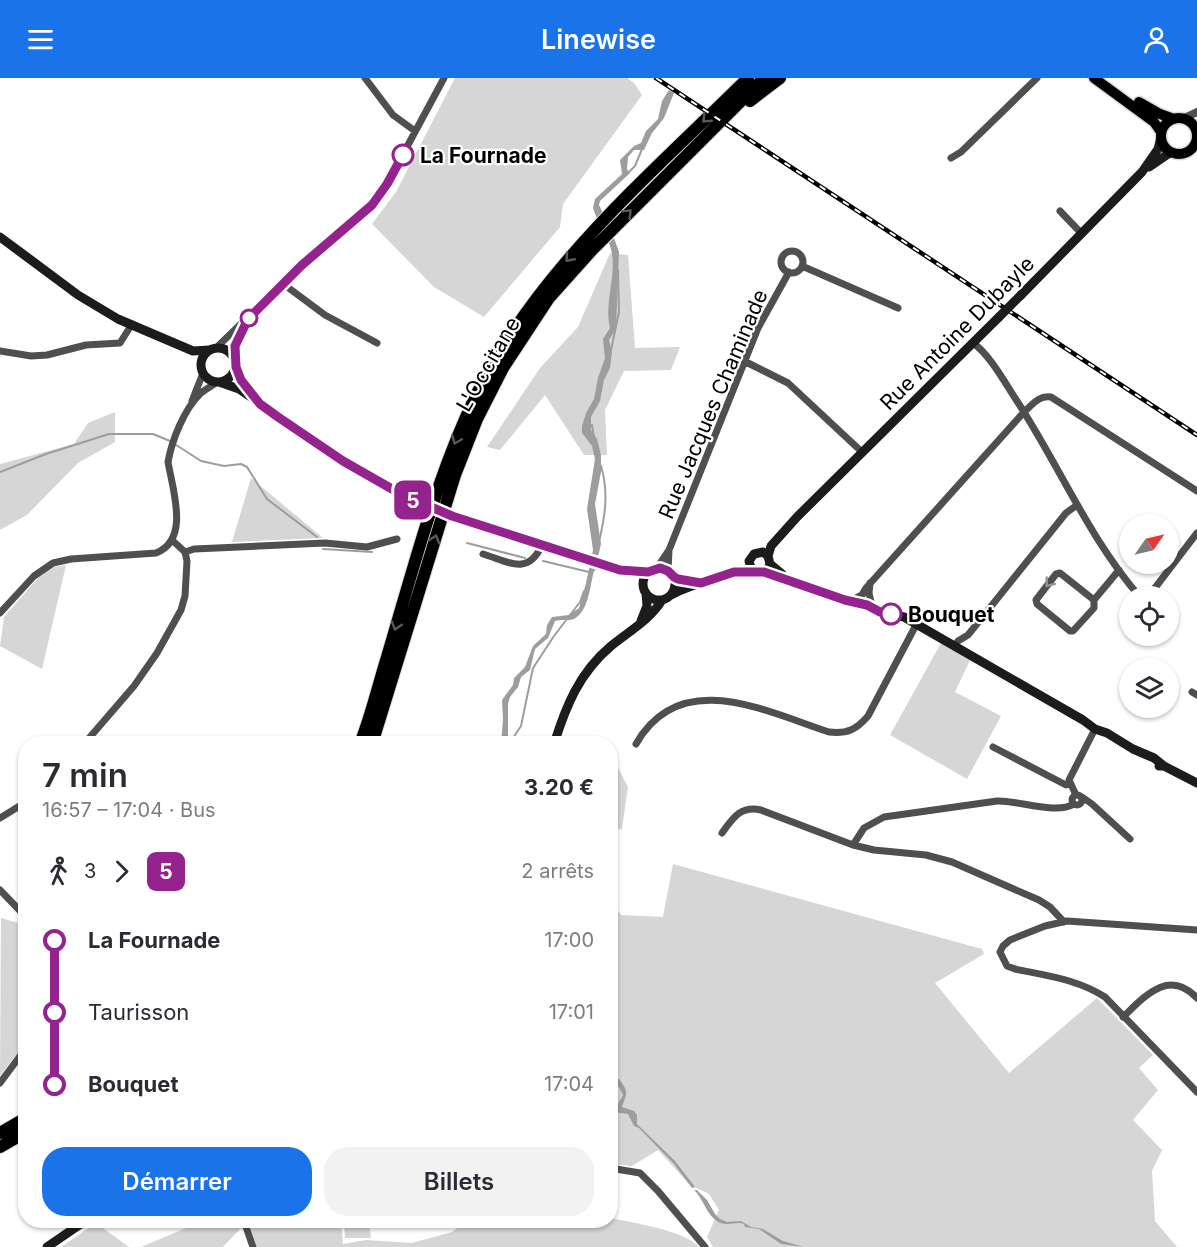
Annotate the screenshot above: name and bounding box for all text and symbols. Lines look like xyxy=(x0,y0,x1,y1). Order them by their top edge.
icon: menu xyxy=(24,23,57,56)
text: Linewise xyxy=(541,23,656,56)
icon: person xyxy=(1140,23,1173,56)
one-way arrow xyxy=(703,112,714,123)
place label: La Fournade xyxy=(420,143,546,168)
marker: La Fournade xyxy=(392,144,414,166)
one-way arrow xyxy=(621,209,632,219)
one-way arrow xyxy=(566,251,577,262)
street label: Rue Antoine Dubayle xyxy=(875,251,1039,415)
street label: Rue Jacques Chaminade xyxy=(653,286,773,522)
unlabelled marker xyxy=(240,309,258,327)
street label: L'Occitane xyxy=(451,312,525,416)
one-way arrow xyxy=(451,434,463,445)
line badge: 5 xyxy=(394,480,432,520)
text: 5 xyxy=(406,488,420,513)
north arrow xyxy=(1119,514,1179,574)
map controls xyxy=(1119,514,1179,718)
one-way arrow xyxy=(428,534,440,545)
one-way arrow xyxy=(1046,576,1057,587)
button: locate xyxy=(1119,586,1179,646)
place label: Bouquet xyxy=(908,602,995,627)
marker: Bouquet xyxy=(880,603,902,625)
one-way arrow xyxy=(391,620,403,631)
button: layers xyxy=(1119,658,1179,718)
text: 7 min xyxy=(42,755,128,795)
text: 3.20 € xyxy=(524,774,594,800)
text: 16:57 – 17:04 · Bus xyxy=(42,798,216,822)
icon: walk xyxy=(42,855,75,888)
icon: forward xyxy=(105,855,138,888)
text: 3 xyxy=(84,859,96,883)
text: 5 xyxy=(159,859,173,884)
text: 2 arrêts xyxy=(521,859,594,883)
text: La Fournade xyxy=(88,927,220,953)
text: 17:00 xyxy=(544,928,594,952)
text: Taurisson xyxy=(88,999,189,1025)
text: 17:01 xyxy=(549,1000,594,1024)
text: Bouquet xyxy=(88,1071,178,1097)
text: 17:04 xyxy=(544,1072,594,1096)
button: Démarrer xyxy=(42,1147,312,1216)
button: Billets xyxy=(324,1147,594,1216)

